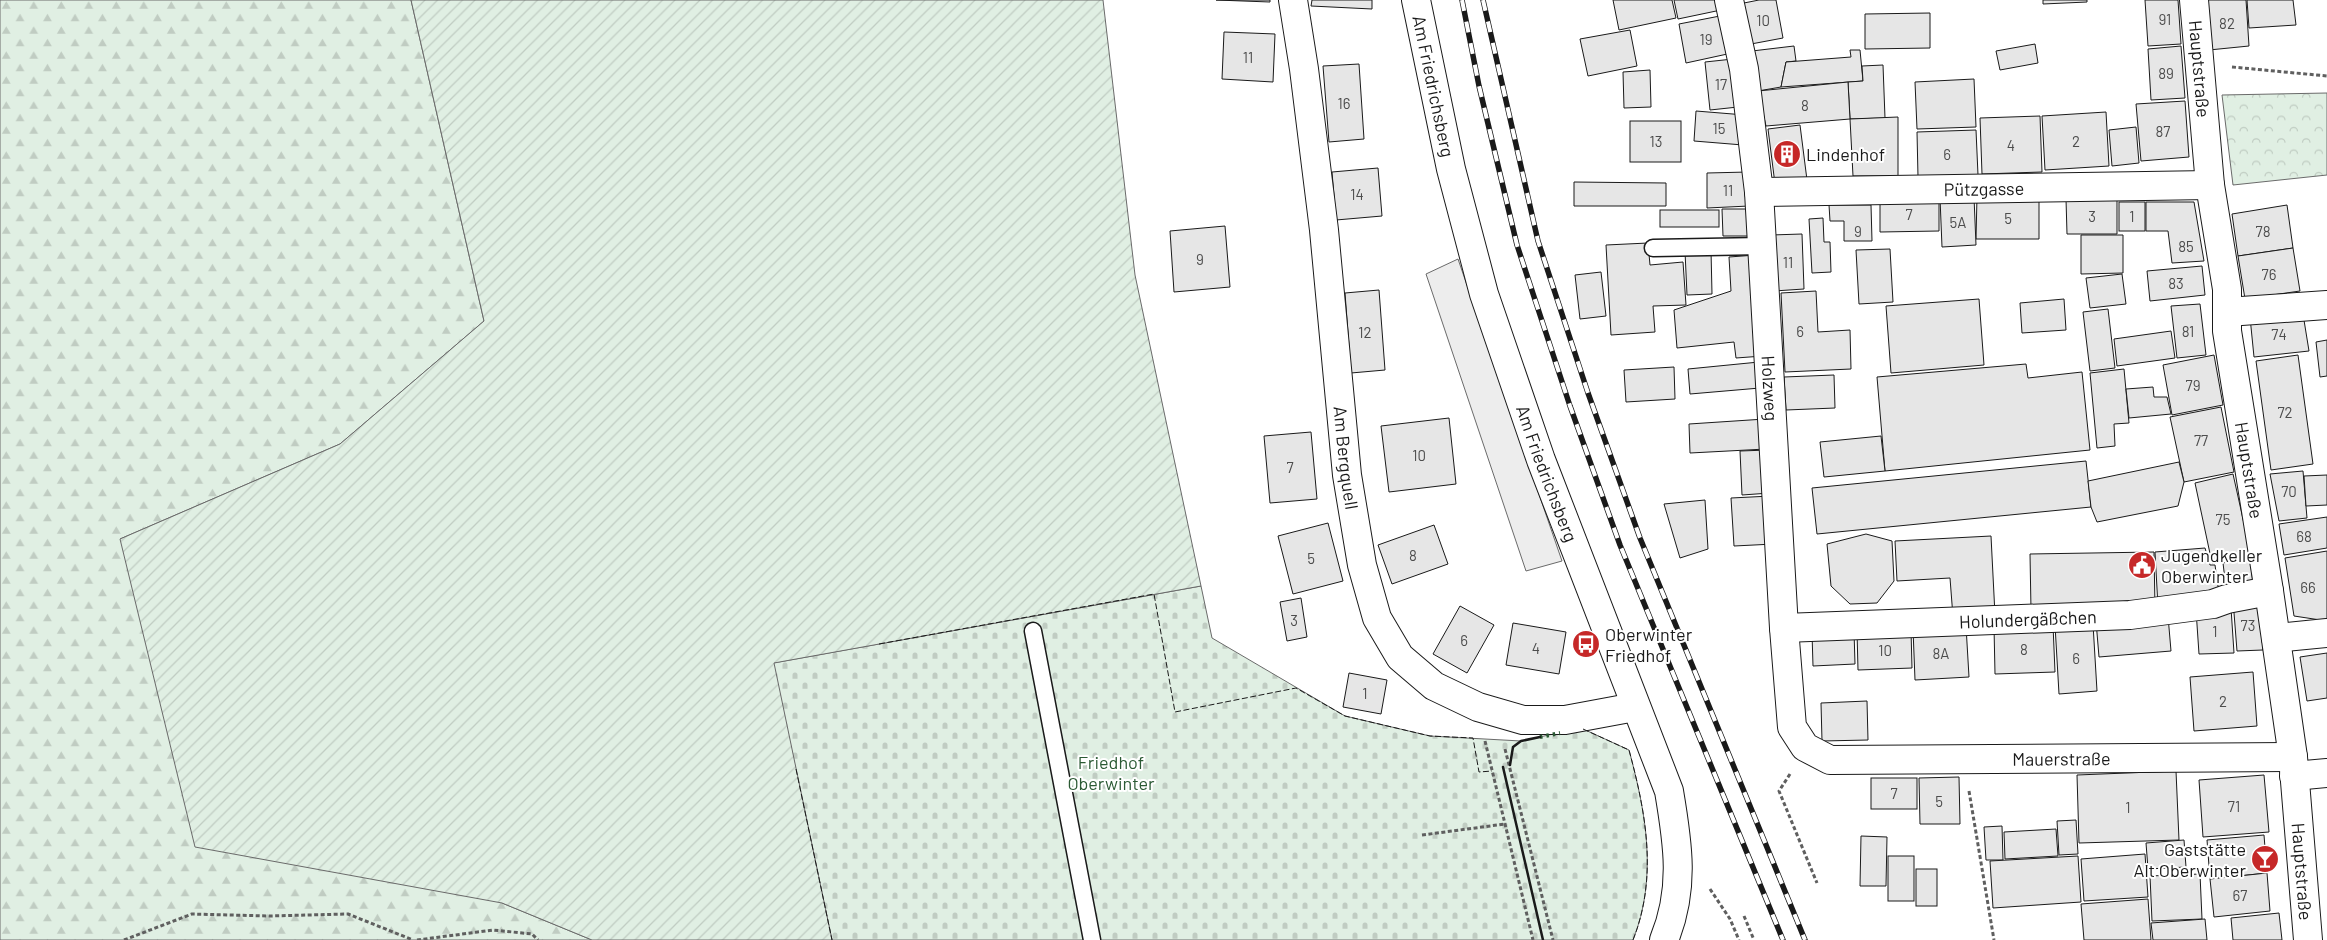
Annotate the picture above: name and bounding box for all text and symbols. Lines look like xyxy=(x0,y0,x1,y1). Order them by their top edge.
house number: 91 xyxy=(2159,10,2171,28)
house number: 10 xyxy=(1756,11,1770,29)
street label: Am Friedrichsberg xyxy=(1408,13,1459,159)
house number: 82 xyxy=(2219,14,2235,32)
street label: Hauptstraße xyxy=(2185,19,2215,118)
house number: 19 xyxy=(1699,30,1713,48)
house number: 11 xyxy=(1243,48,1253,66)
house number: 89 xyxy=(2158,64,2174,82)
house number: 17 xyxy=(1715,75,1727,93)
house number: 16 xyxy=(1338,94,1350,112)
house number: 8 xyxy=(1801,96,1809,114)
house number: 15 xyxy=(1713,119,1725,137)
house number: 87 xyxy=(2156,122,2170,140)
house number: 13 xyxy=(1650,132,1662,150)
house number: 2 xyxy=(2072,132,2080,150)
house number: 4 xyxy=(2007,136,2015,154)
building icon: Lindenhof xyxy=(1772,139,1802,169)
place label: Lindenhof xyxy=(1806,143,1885,165)
house number: 6 xyxy=(1943,145,1951,163)
street label: Pützgasse xyxy=(1944,177,2024,200)
house number: 11 xyxy=(1723,181,1733,199)
house number: 14 xyxy=(1350,185,1364,203)
house number: 7 xyxy=(1905,205,1913,223)
house number: 3 xyxy=(2088,207,2096,225)
house number: 1 xyxy=(2129,207,2135,225)
house number: 5 xyxy=(2004,209,2012,227)
house number: 5A xyxy=(1950,213,1966,231)
house number: 9 xyxy=(1854,222,1862,240)
house number: 78 xyxy=(2256,222,2270,240)
house number: 85 xyxy=(2178,237,2194,255)
house number: 9 xyxy=(1196,250,1204,268)
house number: 11 xyxy=(1783,253,1793,271)
house number: 76 xyxy=(2262,265,2276,283)
house number: 83 xyxy=(2168,274,2184,292)
house number: 6 xyxy=(1796,322,1804,340)
house number: 81 xyxy=(2182,322,2194,340)
house number: 12 xyxy=(1358,323,1372,341)
house number: 74 xyxy=(2271,325,2287,343)
street label: Holzweg xyxy=(1757,355,1783,422)
house number: 79 xyxy=(2186,376,2200,394)
street label: Am Friedrichsberg xyxy=(1512,402,1583,545)
house number: 72 xyxy=(2277,403,2293,421)
street label: Am Bergquell xyxy=(1330,405,1364,511)
street label: Hauptstraße xyxy=(2231,420,2268,520)
house number: 77 xyxy=(2194,431,2208,449)
house number: 10 xyxy=(1412,446,1426,464)
house number: 7 xyxy=(1286,458,1294,476)
house number: 70 xyxy=(2281,482,2297,500)
house number: 75 xyxy=(2216,510,2230,528)
house number: 68 xyxy=(2296,527,2312,545)
place label: Jugendkeller Oberwinter xyxy=(2161,544,2263,587)
house number: 8 xyxy=(1409,546,1417,564)
house number: 5 xyxy=(1307,549,1315,567)
public building icon: Jugendkeller Oberwinter xyxy=(2127,550,2157,580)
house number: 66 xyxy=(2300,578,2316,596)
street label: Holundergäßchen xyxy=(1959,605,2097,632)
house number: 3 xyxy=(1290,611,1298,629)
house number: 73 xyxy=(2241,616,2255,634)
house number: 1 xyxy=(2212,622,2218,640)
place label: Oberwinter Friedhof xyxy=(1605,623,1693,666)
bus stop icon: Oberwinter Friedhof xyxy=(1571,629,1601,659)
house number: 6 xyxy=(1460,631,1468,649)
house number: 4 xyxy=(1532,639,1540,657)
house number: 8 xyxy=(2020,640,2028,658)
house number: 10 xyxy=(1878,641,1892,659)
house number: 8A xyxy=(1933,644,1949,662)
house number: 6 xyxy=(2072,649,2080,667)
house number: 1 xyxy=(1362,684,1368,702)
house number: 2 xyxy=(2219,692,2227,710)
street label: Mauerstraße xyxy=(2012,747,2111,770)
park label: Friedhof Oberwinter xyxy=(1067,751,1155,794)
house number: 7 xyxy=(1890,784,1898,802)
house number: 5 xyxy=(1935,792,1943,810)
house number: 71 xyxy=(2228,797,2240,815)
house number: 1 xyxy=(2125,798,2131,816)
street label: Hauptstraße xyxy=(2287,822,2317,921)
place label: Gaststätte Alt Oberwinter xyxy=(2134,838,2246,881)
bar icon: Gaststätte Alt Oberwinter xyxy=(2250,844,2280,874)
house number: 67 xyxy=(2233,886,2247,904)

